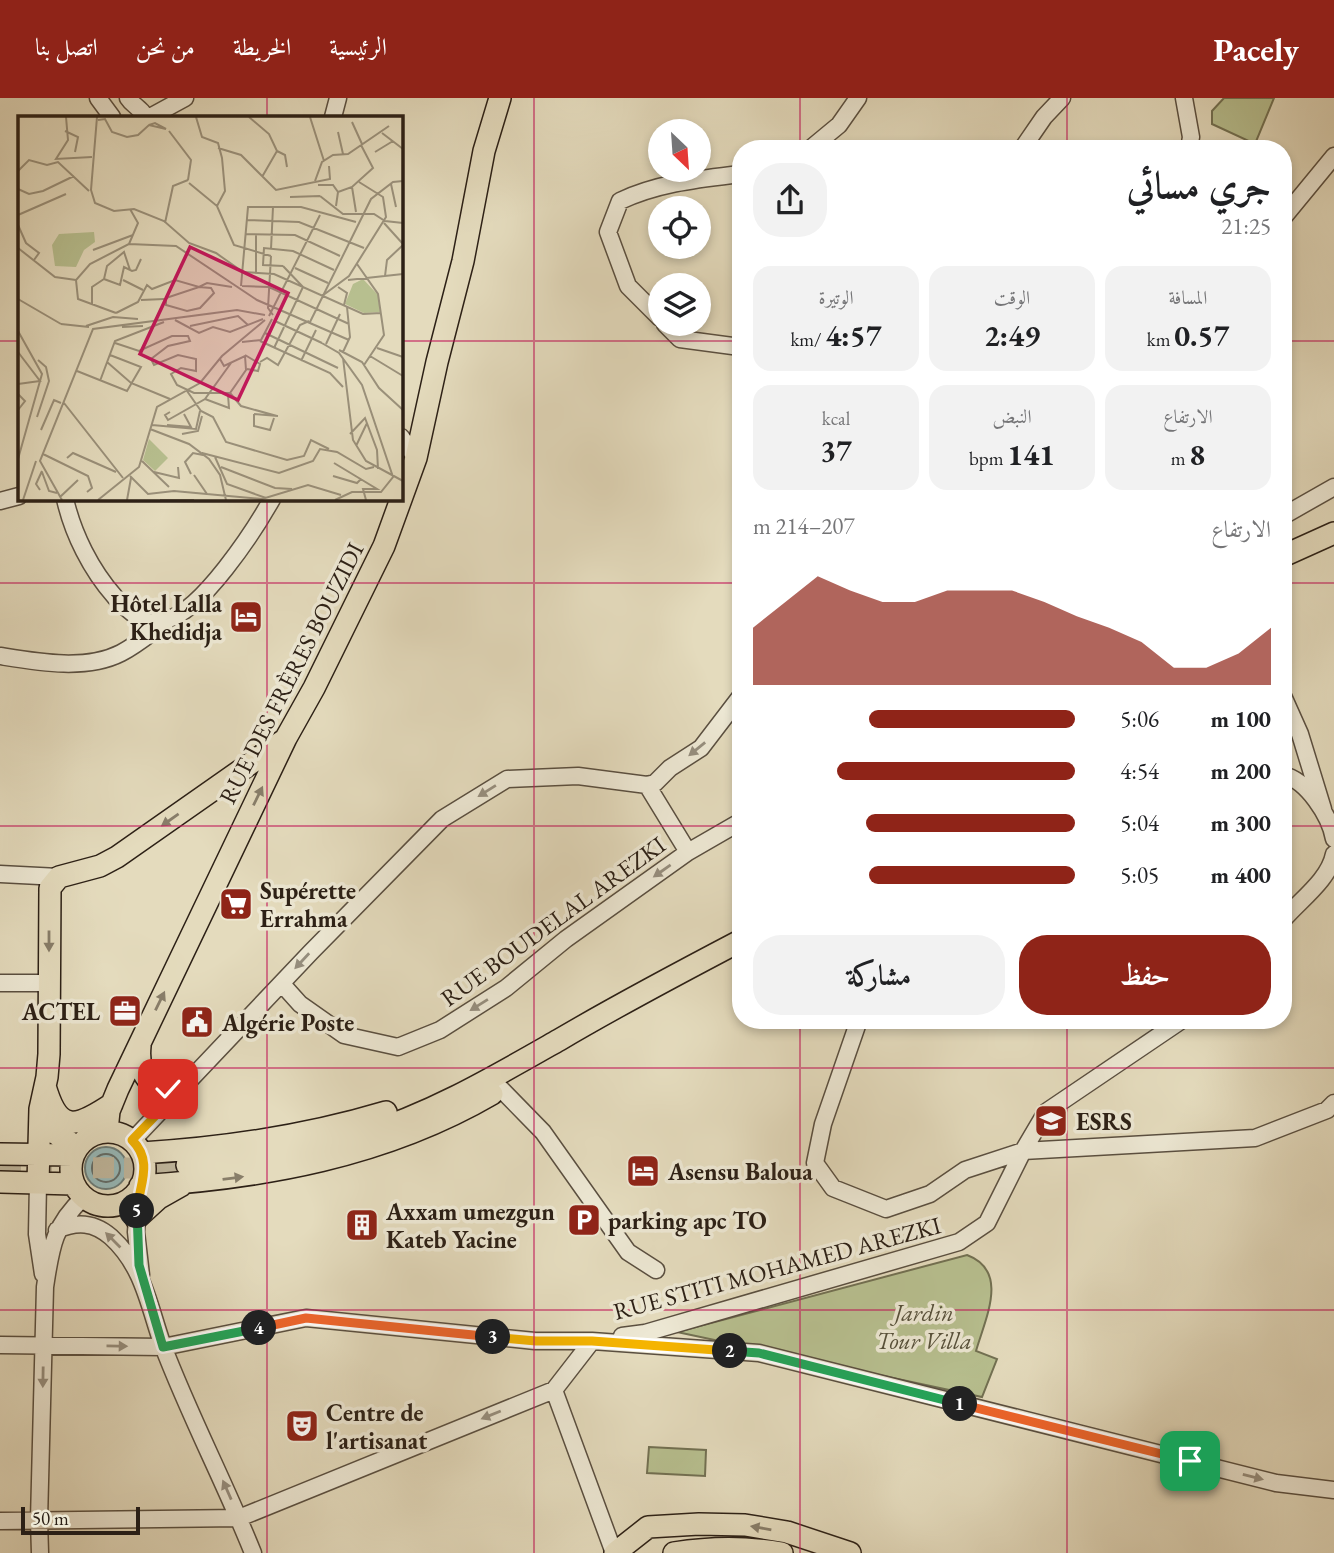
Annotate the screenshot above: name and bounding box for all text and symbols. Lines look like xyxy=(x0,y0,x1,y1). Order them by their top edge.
text: Pacely xyxy=(1213,28,1299,71)
text: اتصل بنا xyxy=(35,31,98,62)
text: من نحن xyxy=(136,31,195,62)
text: الخريطة xyxy=(233,31,291,62)
text: الرئيسية xyxy=(329,31,387,62)
inset map xyxy=(18,116,402,500)
north arrow xyxy=(648,119,710,182)
map controls xyxy=(648,119,711,336)
text: جري مسائي xyxy=(1127,160,1271,209)
button: share xyxy=(753,163,827,237)
button: locate xyxy=(648,196,711,259)
text: 21:25 xyxy=(1221,211,1271,241)
button: layers xyxy=(648,273,711,336)
text: الوتيرة xyxy=(818,285,854,310)
text: الوقت xyxy=(994,285,1030,310)
text: المسافة xyxy=(1169,285,1207,310)
text: 4:57 xyxy=(826,316,882,355)
text: 2:49 xyxy=(984,316,1040,355)
text: 0.57 xyxy=(1174,316,1229,355)
text: /km xyxy=(790,327,826,352)
text: km xyxy=(1147,327,1174,352)
text: النبض xyxy=(992,404,1032,429)
text: الارتفاع xyxy=(1163,404,1213,429)
text: kcal xyxy=(822,406,850,431)
text: 37 xyxy=(820,431,852,470)
text: 141 xyxy=(1007,435,1055,474)
text: 8 xyxy=(1189,435,1205,474)
text: bpm xyxy=(969,446,1007,471)
text: m xyxy=(1171,446,1189,471)
text: 207–214 m xyxy=(753,511,854,541)
text: الارتفاع xyxy=(1211,514,1271,544)
street label: RUE DES FRÈRES BOUZIDI xyxy=(212,537,370,809)
place label: Hôtel Lalla Khedidja xyxy=(111,588,222,648)
hotel icon: Hôtel Lalla Khedidja xyxy=(227,598,265,636)
text: 5:06 xyxy=(1120,704,1159,734)
text: 100 m xyxy=(1210,704,1271,734)
one-way arrow xyxy=(688,741,706,756)
text: 4:54 xyxy=(1120,756,1159,786)
text: 200 m xyxy=(1210,756,1271,786)
one-way arrow xyxy=(477,785,496,797)
one-way arrow xyxy=(253,786,264,806)
text: 5:04 xyxy=(1120,808,1159,838)
text: 300 m xyxy=(1210,808,1271,838)
one-way arrow xyxy=(161,813,179,827)
street label: RUE BOUDELAL AREZKI xyxy=(434,829,672,1013)
text: 5:05 xyxy=(1120,860,1159,890)
text: 400 m xyxy=(1210,860,1271,890)
one-way arrow xyxy=(653,864,671,878)
place label: Supérette Errahma xyxy=(260,875,356,934)
supermarket icon: Supérette Errahma xyxy=(217,885,255,923)
one-way arrow xyxy=(43,931,55,953)
button: مشاركة xyxy=(753,935,1005,1015)
button: حفظ xyxy=(1019,935,1271,1015)
one-way arrow xyxy=(295,952,311,969)
one-way arrow xyxy=(154,991,166,1011)
office icon: ACTEL xyxy=(106,992,144,1030)
place label: ACTEL xyxy=(21,996,100,1027)
one-way arrow xyxy=(469,999,488,1012)
public building icon: Algérie Poste xyxy=(178,1003,216,1041)
place label: Algérie Poste xyxy=(221,1007,354,1039)
pin xyxy=(138,1059,198,1119)
icon: check xyxy=(149,1070,187,1108)
school or university icon: ESRS xyxy=(1032,1102,1070,1140)
place label: ESRS xyxy=(1076,1106,1132,1137)
hotel icon: Asensu Baloua xyxy=(624,1152,662,1190)
place label: Asensu Baloua xyxy=(667,1156,813,1187)
one-way arrow xyxy=(222,1172,244,1183)
pin: 5 xyxy=(120,1194,154,1228)
place label: Axxam umezgun Kateb Yacine xyxy=(385,1196,555,1255)
text: 5 xyxy=(131,1198,142,1223)
parking icon: parking apc TO xyxy=(565,1201,603,1239)
place label: parking apc TO xyxy=(608,1205,767,1237)
building icon: Axxam umezgun Kateb Yacine xyxy=(343,1206,381,1244)
street label: RUE STITI MOHAMED AREZKI xyxy=(610,1209,944,1327)
one-way arrow xyxy=(104,1232,121,1249)
park label: Jardin Tour Villa xyxy=(876,1297,972,1356)
pin: 4 xyxy=(242,1310,276,1346)
text: 4 xyxy=(253,1315,264,1340)
pin: 3 xyxy=(476,1320,510,1354)
text: 3 xyxy=(487,1324,498,1349)
pin: 2 xyxy=(712,1334,748,1368)
text: 2 xyxy=(724,1338,735,1363)
one-way arrow xyxy=(106,1340,128,1352)
one-way arrow xyxy=(37,1366,49,1388)
pin: 1 xyxy=(942,1386,978,1422)
text: 1 xyxy=(954,1391,965,1416)
place label: Centre de l'artisanat xyxy=(326,1397,427,1456)
theatre icon: Centre de l'artisanat xyxy=(283,1407,321,1445)
one-way arrow xyxy=(480,1410,501,1421)
pin xyxy=(1160,1431,1220,1491)
icon: arrive xyxy=(1171,1442,1209,1480)
one-way arrow xyxy=(1242,1472,1264,1483)
one-way arrow xyxy=(221,1479,232,1500)
scale bar xyxy=(21,1504,140,1536)
text: 50 m xyxy=(32,1506,69,1531)
one-way arrow xyxy=(750,1522,772,1533)

